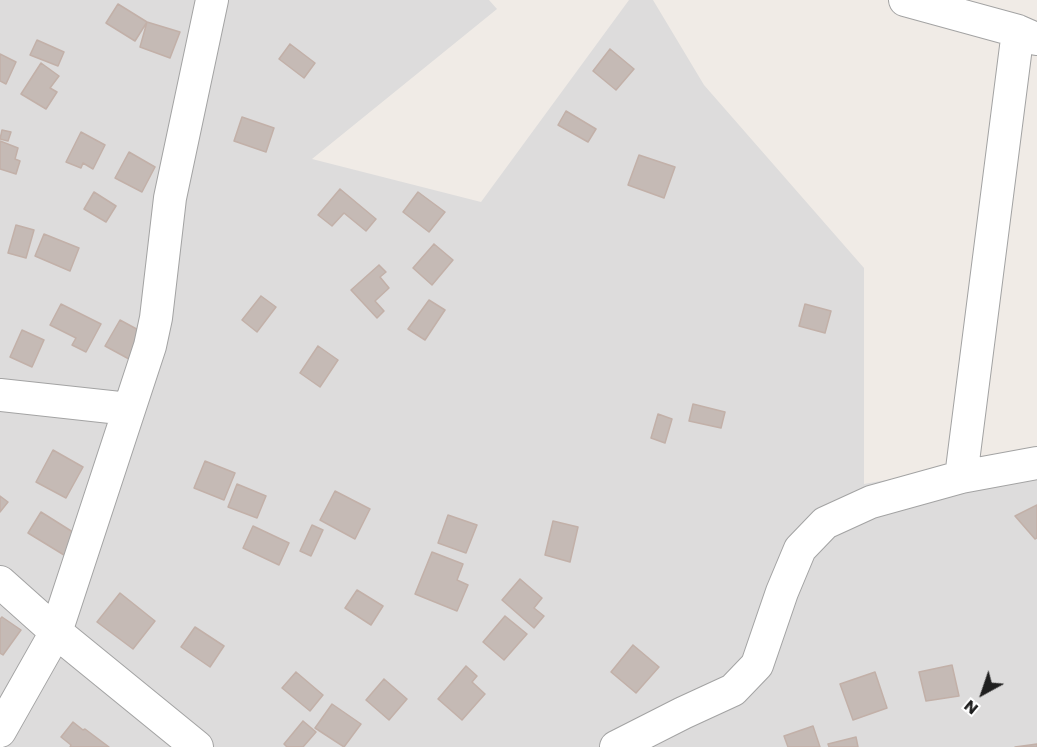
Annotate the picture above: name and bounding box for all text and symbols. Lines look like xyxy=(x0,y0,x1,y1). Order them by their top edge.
north arrow xyxy=(953,663,1013,723)
text: N xyxy=(959,694,983,720)

